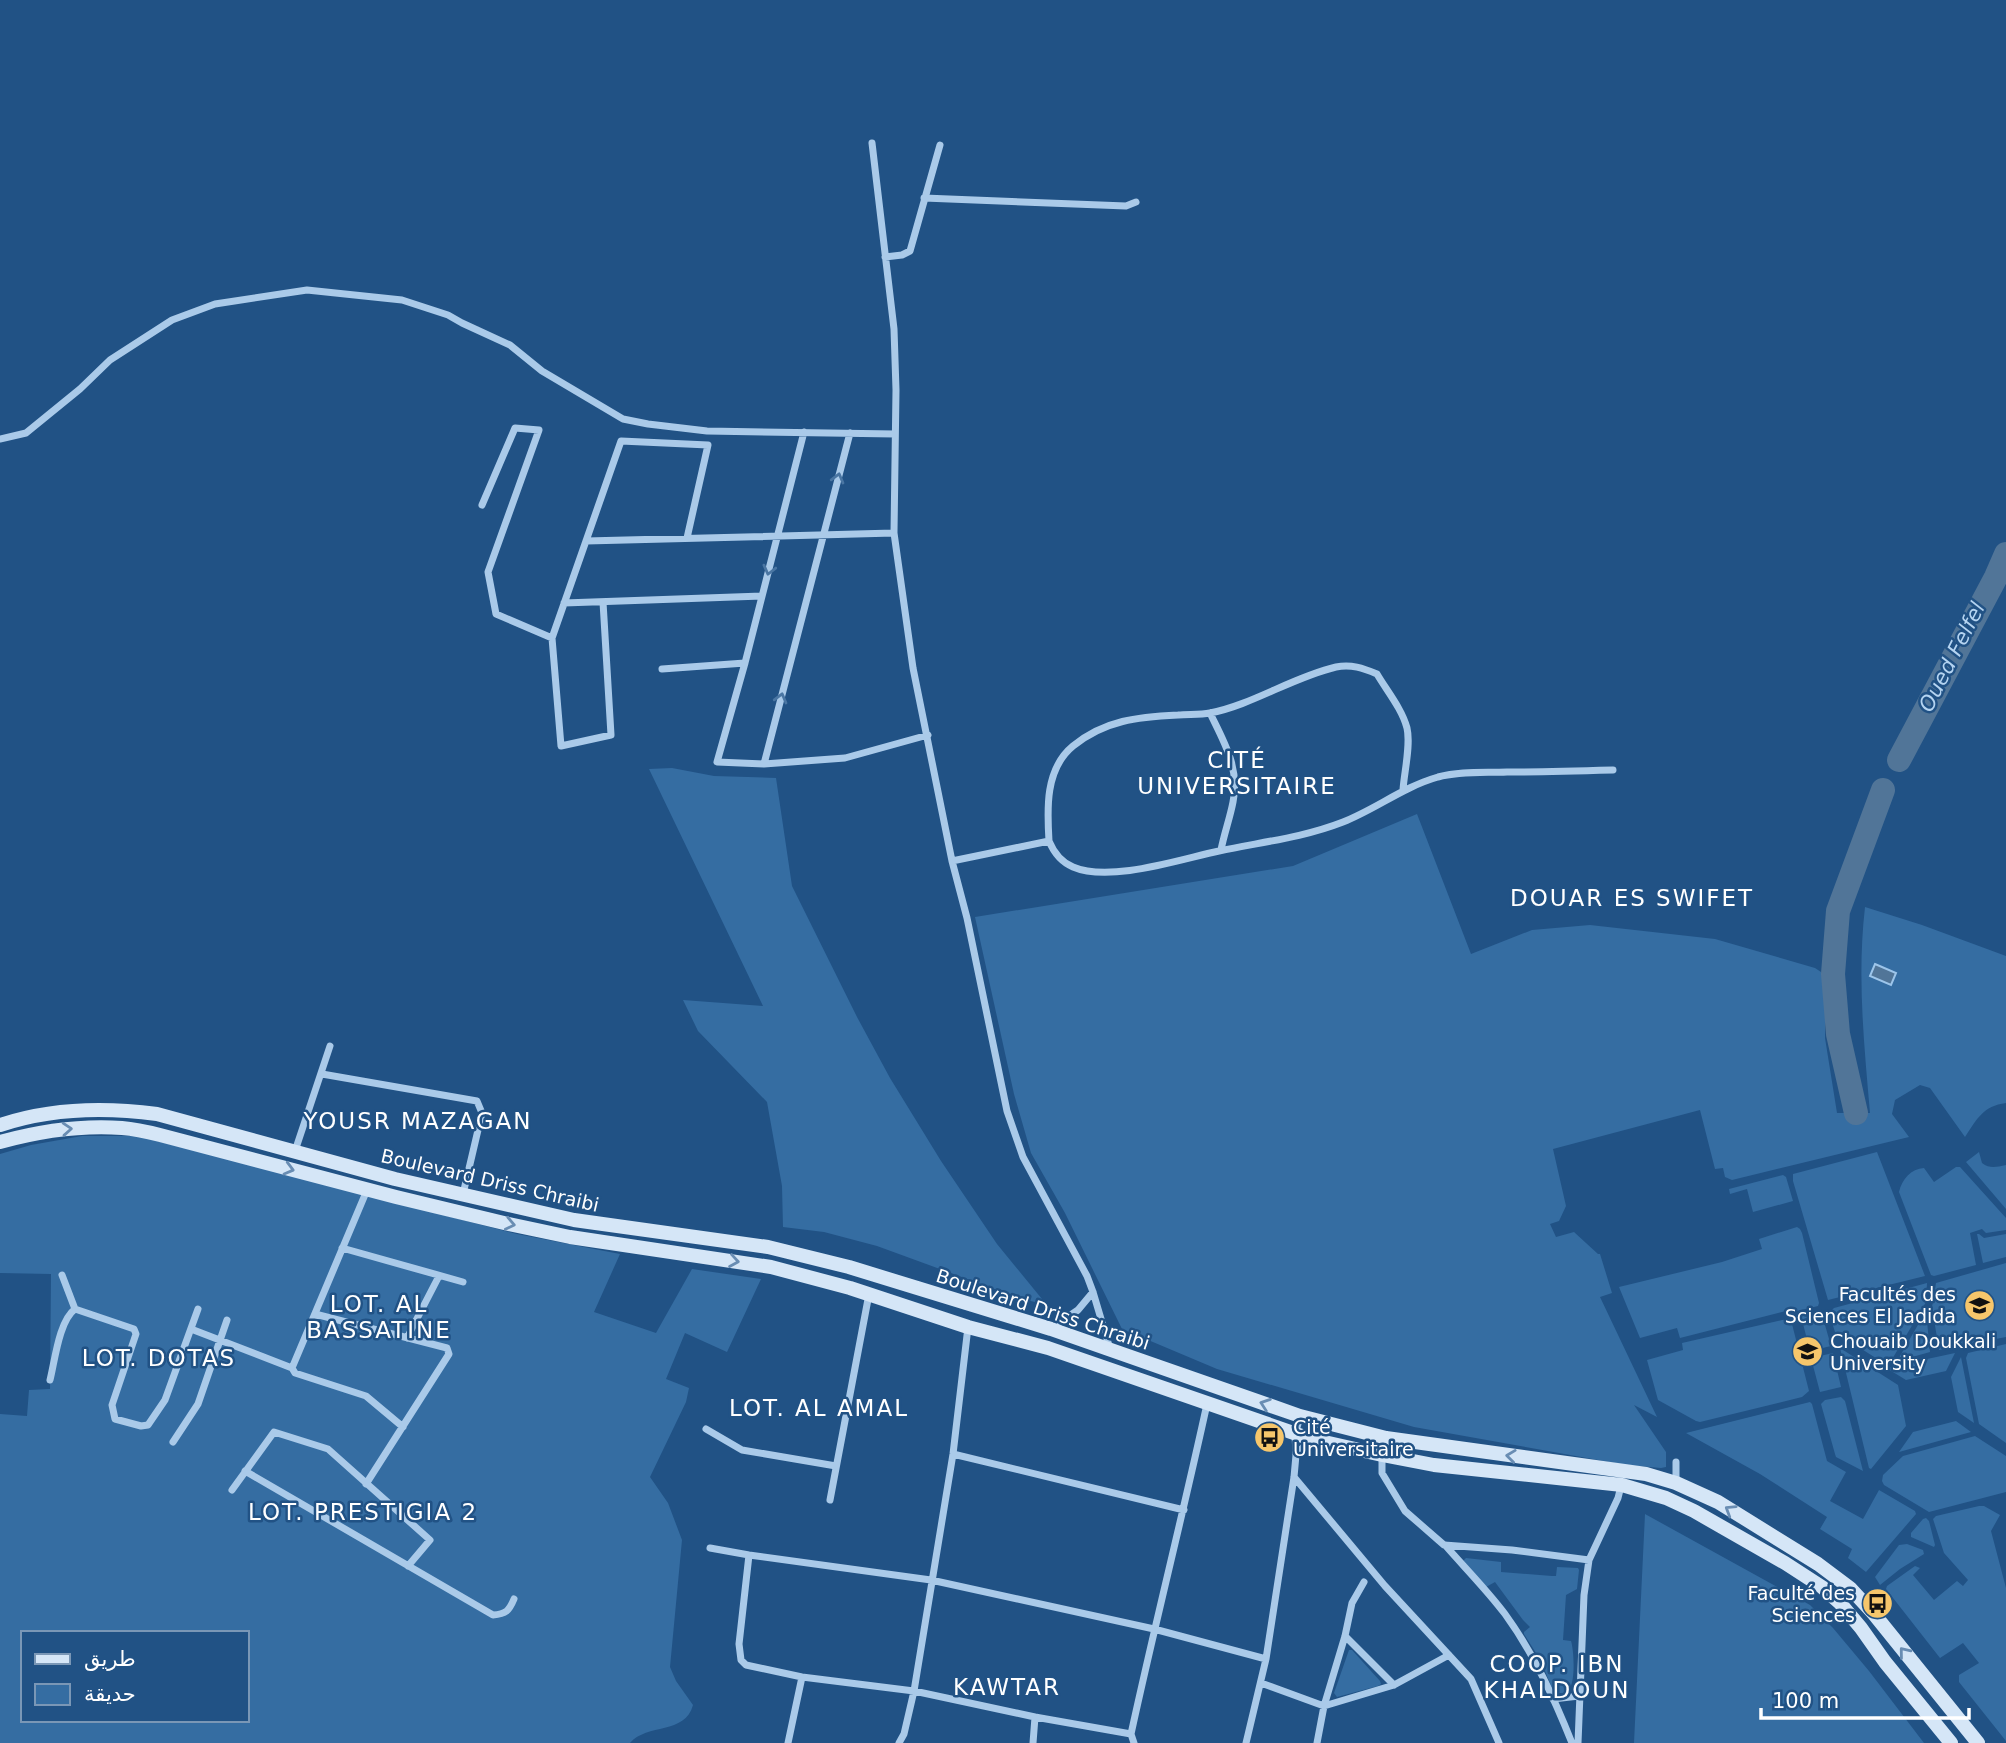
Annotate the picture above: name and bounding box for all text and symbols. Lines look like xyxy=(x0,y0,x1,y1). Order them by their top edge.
one-way arrow xyxy=(830,472,844,484)
one-way arrow xyxy=(763,563,777,575)
water label: Oued Felfel xyxy=(1914,598,1990,716)
one-way arrow xyxy=(773,692,787,704)
district label: CITÉ UNIVERSITAIRE xyxy=(1137,746,1337,799)
district label: DOUAR ES SWIFET xyxy=(1510,885,1754,911)
district label: YOUSR MAZAGAN xyxy=(302,1108,533,1134)
one-way arrow xyxy=(62,1122,73,1137)
street label: Boulevard Driss Chraibi xyxy=(379,1144,601,1216)
one-way arrow xyxy=(283,1161,295,1176)
one-way arrow xyxy=(504,1215,516,1230)
one-way arrow xyxy=(728,1253,740,1268)
street label: Boulevard Driss Chraibi xyxy=(934,1264,1152,1354)
place label: Facultés des Sciences El Jadida xyxy=(1785,1283,1956,1327)
school or university icon: Facultés des Sciences El Jadida xyxy=(1962,1288,1996,1322)
district label: LOT. AL BASSATINE xyxy=(306,1291,452,1343)
place label: Chouaib Doukkali University xyxy=(1830,1330,1996,1374)
school or university icon: Chouaib Doukkali University xyxy=(1790,1335,1824,1369)
district label: LOT. DOTAS xyxy=(82,1345,236,1371)
district label: LOT. AL AMAL xyxy=(729,1395,909,1421)
one-way arrow xyxy=(1260,1398,1272,1412)
place label: Cité Universitaire xyxy=(1293,1416,1414,1460)
bus stop icon: Cité Universitaire xyxy=(1253,1421,1287,1455)
one-way arrow xyxy=(1505,1448,1517,1463)
district label: LOT. PRESTIGIA 2 xyxy=(248,1499,478,1525)
one-way arrow xyxy=(1724,1505,1737,1518)
place label: Faculté des Sciences xyxy=(1748,1582,1855,1626)
bus stop icon: Faculté des Sciences xyxy=(1861,1587,1895,1621)
legend xyxy=(21,1631,248,1722)
text: طريق xyxy=(84,1647,136,1671)
one-way arrow xyxy=(1900,1648,1912,1661)
district label: COOP. IBN KHALDOUN xyxy=(1484,1651,1630,1703)
district label: KAWTAR xyxy=(953,1674,1061,1700)
scale bar xyxy=(1761,1676,1969,1720)
text: حديقة xyxy=(84,1682,136,1706)
text: 100 m xyxy=(1772,1689,1839,1713)

